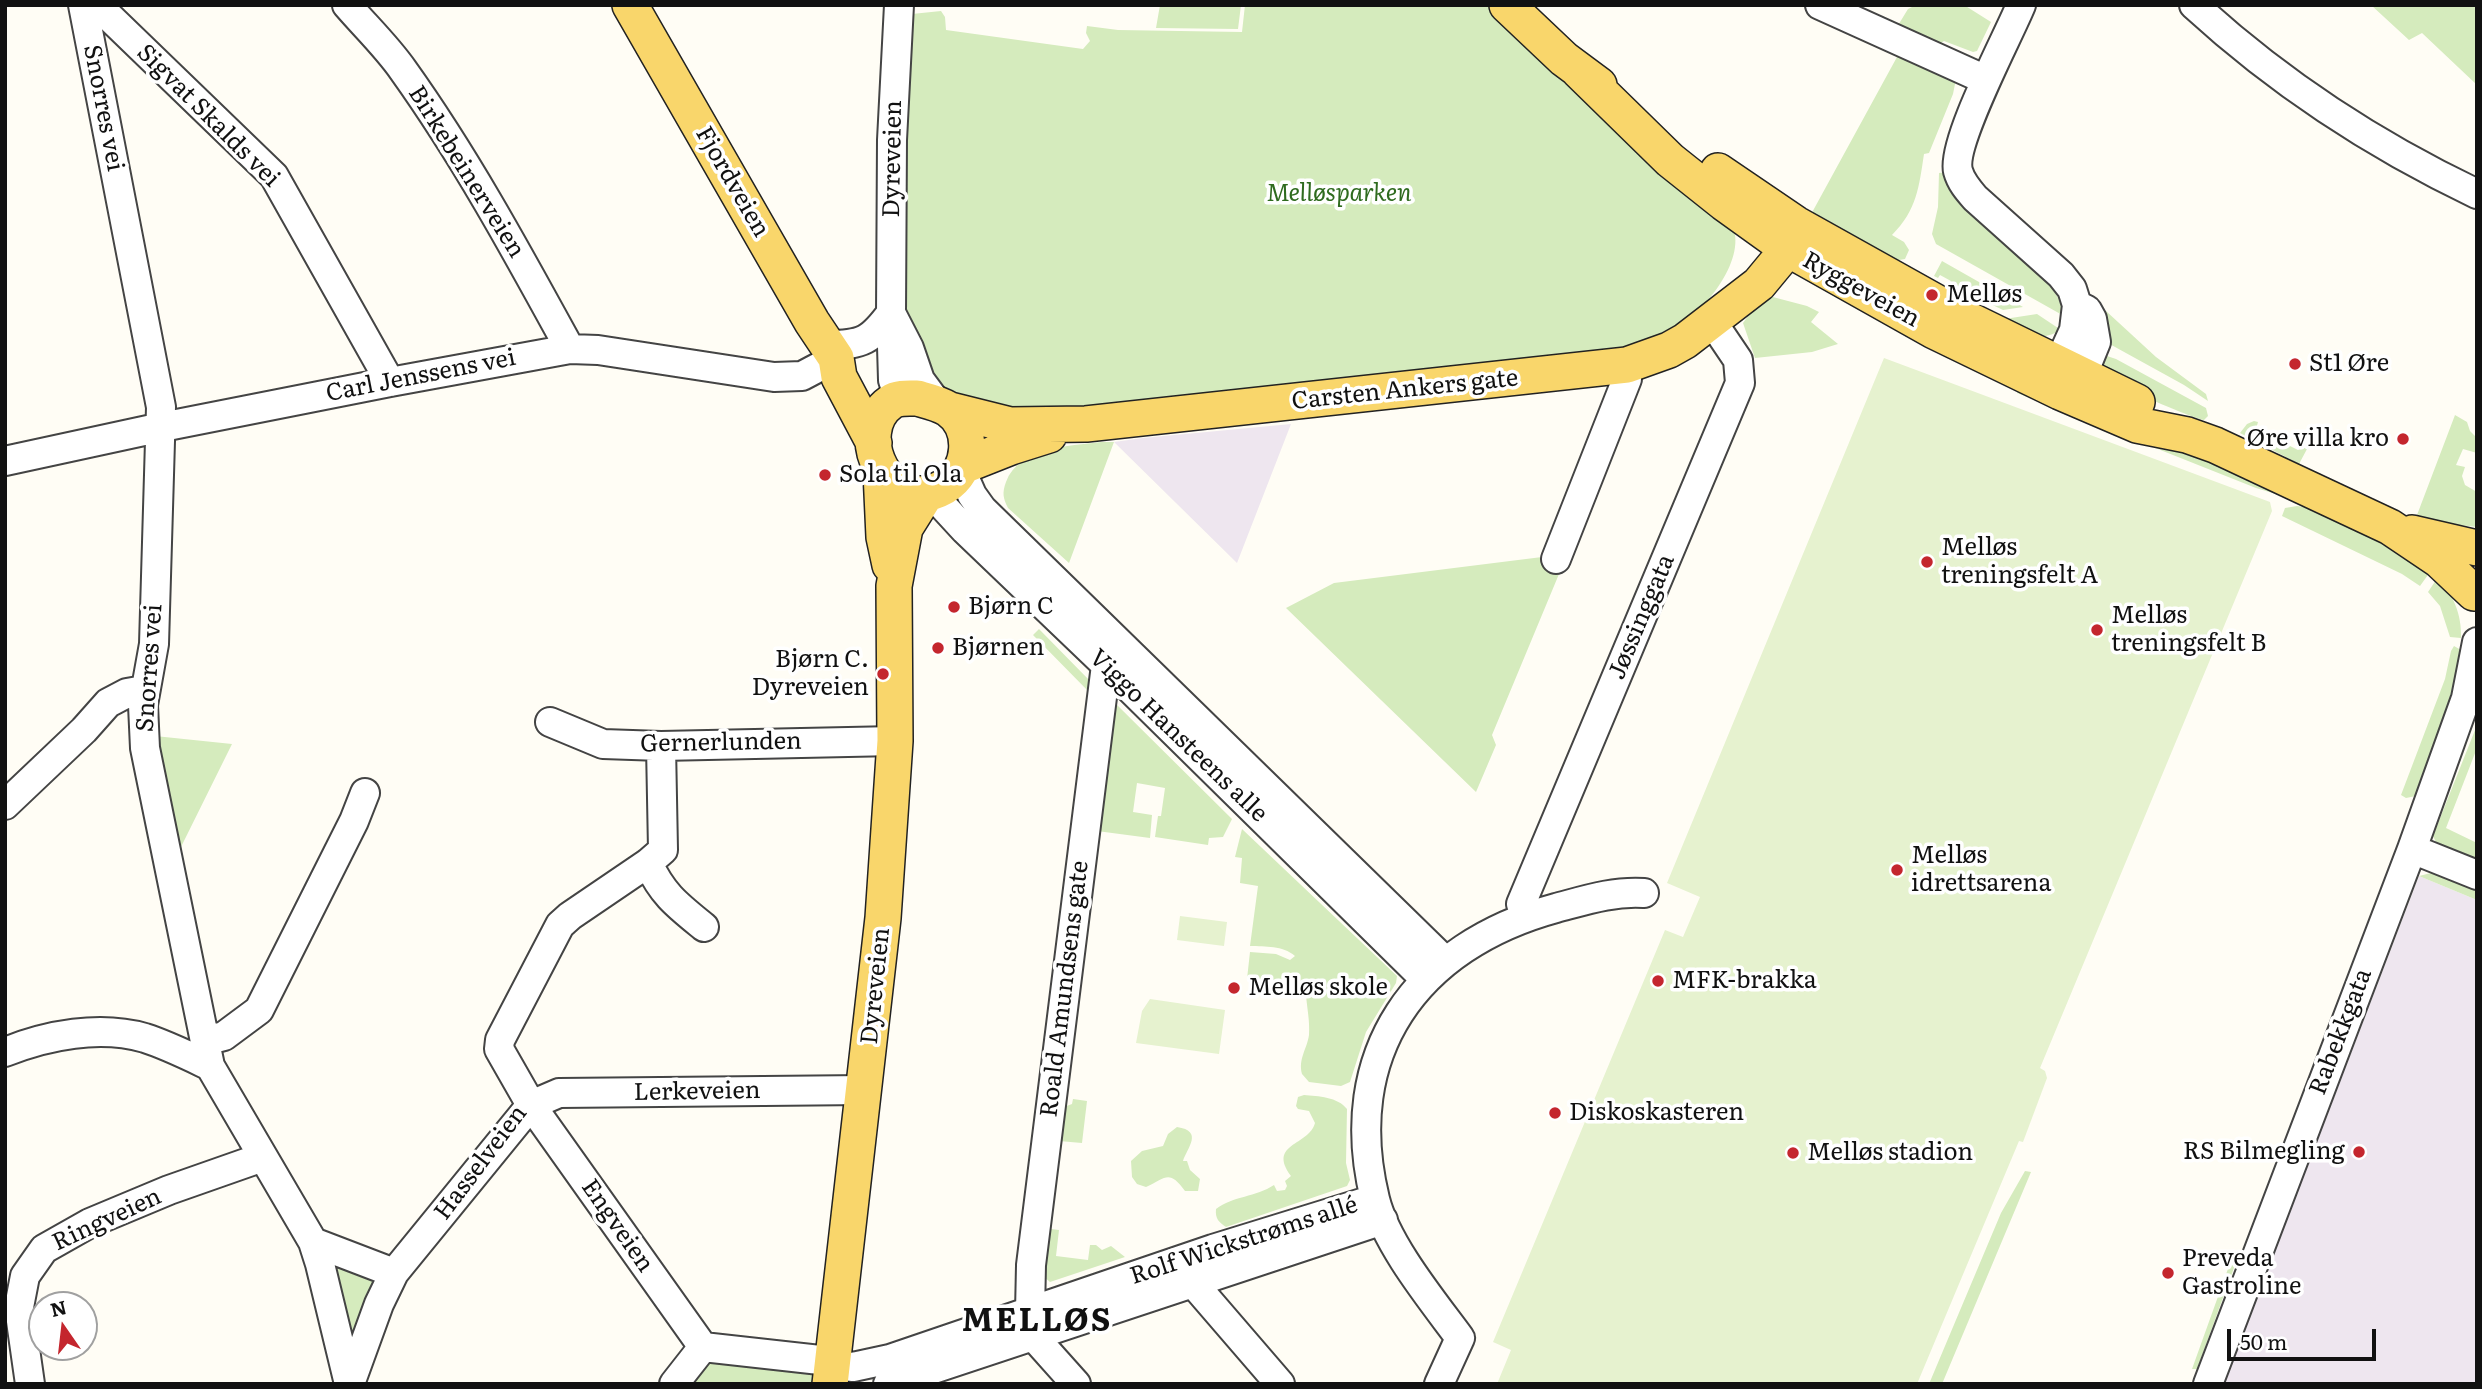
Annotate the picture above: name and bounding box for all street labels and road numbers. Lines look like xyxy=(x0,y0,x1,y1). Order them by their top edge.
street label: Sigvat Skalds vei xyxy=(131,39,285,193)
street label: Snorres vei xyxy=(77,42,129,174)
street label: Birkebeinerveien xyxy=(402,81,530,263)
street label: Dyreveien xyxy=(878,100,908,218)
street label: Fjordveien xyxy=(689,122,775,242)
street label: Ryggeveien xyxy=(1797,246,1925,334)
street label: Carl Jenssens vei xyxy=(324,344,518,408)
street label: Carsten Ankers gate xyxy=(1290,364,1520,416)
street label: Jøssinggata xyxy=(1603,550,1681,684)
street label: Snorres vei xyxy=(131,603,169,733)
street label: Viggo Hansteens alle xyxy=(1083,644,1273,828)
street label: Gernerlunden xyxy=(640,727,802,759)
street label: Roald Amundsens gate xyxy=(1035,859,1095,1119)
street label: Dyreveien xyxy=(856,926,896,1046)
street label: Rabekkgata xyxy=(2304,965,2378,1099)
street label: Lerkeveien xyxy=(633,1076,761,1108)
street label: Hasselveien xyxy=(429,1100,533,1226)
street label: Engveien xyxy=(575,1174,659,1278)
street label: Ringveien xyxy=(48,1182,166,1258)
street label: Rolf Wickstrøms allé xyxy=(1127,1191,1361,1291)

